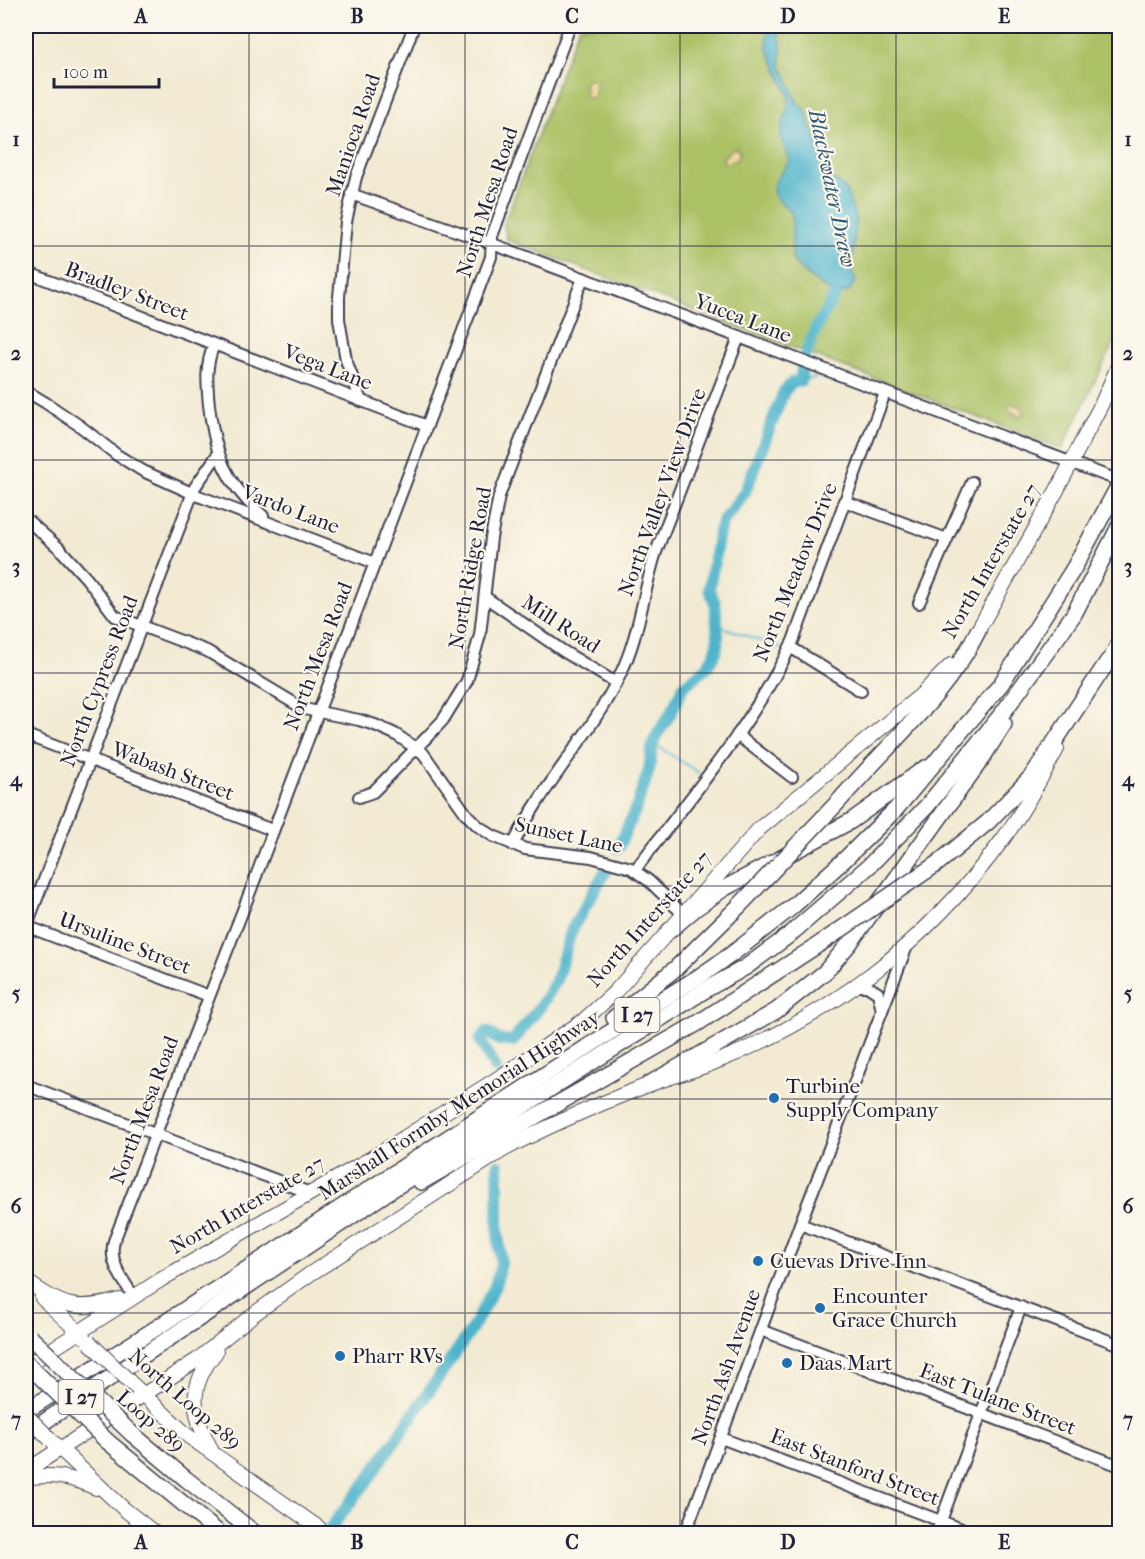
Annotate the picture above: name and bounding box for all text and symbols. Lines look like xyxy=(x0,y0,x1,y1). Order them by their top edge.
text: A xyxy=(133,5,149,28)
text: B xyxy=(350,5,364,28)
text: C xyxy=(565,5,579,28)
text: D xyxy=(780,5,796,28)
text: E xyxy=(998,5,1010,28)
scale bar xyxy=(54,51,159,89)
text: 100 m xyxy=(63,62,108,83)
street label: Manioca Road xyxy=(321,70,385,199)
water label: Blackwater Draw xyxy=(802,106,862,270)
street label: North Mesa Road xyxy=(451,123,523,280)
text: 1 xyxy=(12,128,20,151)
text: 1 xyxy=(1124,128,1132,151)
street label: Bradley Street xyxy=(62,256,193,326)
street label: Yucca Lane xyxy=(690,288,795,348)
street label: Vega Lane xyxy=(279,339,376,395)
text: 2 xyxy=(11,342,21,365)
text: 2 xyxy=(1123,342,1133,365)
street label: North Valley View Drive xyxy=(613,385,711,599)
street label: Vardo Lane xyxy=(238,479,343,539)
street label: North Meadow Drive xyxy=(748,479,842,665)
street label: North Interstate 27 xyxy=(937,480,1045,642)
street label: North Ridge Road xyxy=(444,484,496,651)
text: 3 xyxy=(12,555,20,578)
text: 3 xyxy=(1124,555,1132,578)
street label: North Mesa Road xyxy=(279,578,358,734)
street label: Mill Road xyxy=(517,590,605,658)
street label: North Cypress Road xyxy=(55,591,143,770)
street label: Wabash Street xyxy=(108,736,238,805)
text: 4 xyxy=(9,768,23,792)
text: 4 xyxy=(1121,768,1135,792)
street label: Sunset Lane xyxy=(513,812,625,858)
street label: North Interstate 27 xyxy=(582,846,716,992)
street label: Ursuline Street xyxy=(56,907,195,979)
text: 5 xyxy=(12,982,21,1005)
text: 5 xyxy=(1124,982,1133,1005)
road number: I 27 xyxy=(614,998,660,1032)
street label: Marshall Formby Memorial Highway xyxy=(314,1004,605,1205)
street label: North Mesa Road xyxy=(105,1032,184,1188)
place label: Turbine Supply Company xyxy=(786,1074,939,1122)
marker: Turbine Supply Company xyxy=(767,1091,781,1105)
street label: North Interstate 27 xyxy=(166,1151,328,1259)
text: 6 xyxy=(11,1195,23,1218)
text: 6 xyxy=(1123,1195,1135,1218)
place label: Cuevas Drive Inn xyxy=(770,1249,927,1273)
marker: Cuevas Drive Inn xyxy=(751,1254,765,1268)
place label: Encounter Grace Church xyxy=(832,1284,957,1332)
street label: North Ash Avenue xyxy=(687,1286,765,1448)
marker: Encounter Grace Church xyxy=(813,1301,827,1315)
street label: North Loop 289 xyxy=(123,1343,247,1455)
place label: Pharr RVs xyxy=(352,1344,443,1368)
marker: Pharr RVs xyxy=(333,1349,347,1363)
place label: Daas Mart xyxy=(799,1351,893,1375)
marker: Daas Mart xyxy=(780,1356,794,1370)
street label: East Tulane Street xyxy=(916,1358,1080,1440)
road number: I 27 xyxy=(58,1380,104,1414)
street label: Loop 289 xyxy=(112,1384,190,1458)
text: 7 xyxy=(10,1408,21,1431)
text: 7 xyxy=(1122,1408,1133,1431)
street label: East Stanford Street xyxy=(767,1424,944,1511)
text: A xyxy=(133,1531,149,1554)
text: B xyxy=(350,1531,364,1554)
text: C xyxy=(565,1531,579,1554)
text: D xyxy=(780,1531,796,1554)
text: E xyxy=(998,1531,1010,1554)

